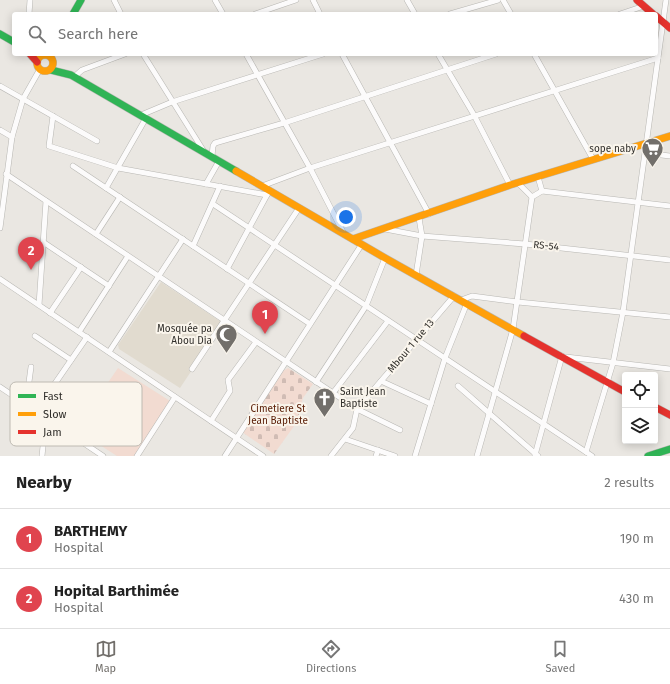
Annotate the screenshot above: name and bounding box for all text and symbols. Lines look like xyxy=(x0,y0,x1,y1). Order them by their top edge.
search box xyxy=(12,12,658,56)
icon: search xyxy=(26,23,48,45)
text: Search here xyxy=(58,25,138,43)
supermarket icon: sope naby xyxy=(639,136,665,169)
place label: sope naby xyxy=(589,143,636,155)
your location xyxy=(336,207,356,227)
pin: 2 xyxy=(18,237,44,270)
street label: RS-54 xyxy=(533,239,560,253)
pin: 1 xyxy=(252,301,278,334)
street label: Mbour 1 rue 13 xyxy=(385,317,437,375)
mosque icon: Mosquée pa Abou Dia xyxy=(214,322,240,355)
place label: Mosquée pa Abou Dia xyxy=(157,323,212,347)
map controls xyxy=(622,372,658,444)
button: locate xyxy=(622,372,658,408)
legend xyxy=(10,382,142,446)
church icon: Saint Jean Baptiste xyxy=(312,385,338,418)
place label: Saint Jean Baptiste xyxy=(340,386,386,410)
text: Fast xyxy=(43,390,63,403)
park label: Cimetiere St Jean Baptiste xyxy=(248,403,308,427)
text: Slow xyxy=(43,408,67,421)
button: layers xyxy=(622,408,658,444)
text: Jam xyxy=(43,426,62,439)
text: Nearby xyxy=(16,472,71,493)
text: 2 results xyxy=(604,475,654,490)
text: BARTHEMY xyxy=(54,522,127,540)
text: 1 xyxy=(26,531,32,546)
text: 190 m xyxy=(620,531,654,546)
text: Hospital xyxy=(54,540,103,555)
text: Hopital Barthimée xyxy=(54,582,179,600)
text: 2 xyxy=(26,591,32,606)
text: 430 m xyxy=(619,591,654,606)
text: Hospital xyxy=(54,600,103,615)
tab: Map xyxy=(95,638,117,675)
tab: Directions xyxy=(306,638,356,675)
tab: Saved xyxy=(546,638,575,675)

